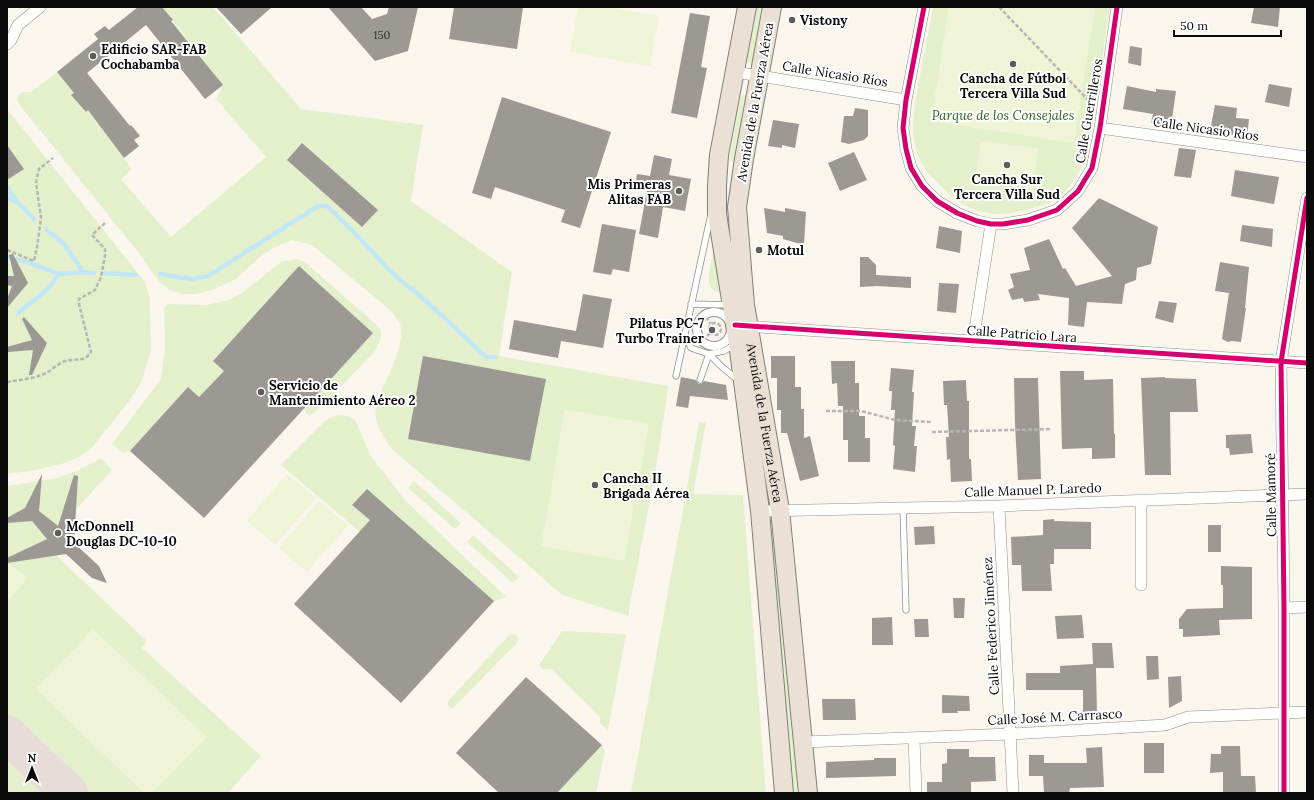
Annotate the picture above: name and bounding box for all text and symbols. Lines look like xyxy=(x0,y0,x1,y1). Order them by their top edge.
place label: Vistony xyxy=(800,12,848,29)
scale bar xyxy=(1174,12,1281,38)
marker: Vistony xyxy=(787,15,797,25)
text: 50 m xyxy=(1180,18,1208,33)
street label: Avenida de la Fuerza Aérea xyxy=(732,21,777,184)
house number: 150 xyxy=(374,28,391,42)
place label: Edificio SAR-FAB Cochabamba xyxy=(101,41,207,73)
marker: Edificio SAR-FAB Cochabamba xyxy=(88,51,98,61)
street label: Calle Nicasio Ríos xyxy=(781,57,889,91)
street label: Calle Guerrilleros xyxy=(1071,57,1107,165)
marker: Cancha de Fútbol Tercera Villa Sud xyxy=(1008,59,1018,69)
place label: Cancha de Fútbol Tercera Villa Sud xyxy=(960,70,1066,102)
park label: Parque de los Consejales xyxy=(932,107,1074,124)
street label: Calle Nicasio Ríos xyxy=(1152,113,1260,145)
marker: Cancha Sur Tercera Villa Sud xyxy=(1002,160,1012,170)
place label: Cancha Sur Tercera Villa Sud xyxy=(954,171,1060,203)
place label: Mis Primeras Alitas FAB xyxy=(587,176,671,208)
marker: Mis Primeras Alitas FAB xyxy=(674,186,684,196)
place label: Motul xyxy=(767,242,804,259)
marker: Motul xyxy=(754,245,764,255)
place label: Pilatus PC-7 Turbo Trainer xyxy=(616,315,705,347)
street label: Calle Patricio Lara xyxy=(966,322,1078,346)
marker: Pilatus PC-7 Turbo Trainer xyxy=(707,325,717,335)
street label: Avenida de la Fuerza Aérea xyxy=(743,341,787,504)
place label: Servicio de Mantenimiento Aéreo 2 xyxy=(269,377,415,409)
marker: Servicio de Mantenimiento Aéreo 2 xyxy=(256,387,266,397)
street label: Calle Mamoré xyxy=(1262,453,1280,537)
place label: Cancha II Brigada Aérea xyxy=(603,470,690,502)
street label: Calle Manuel P. Laredo xyxy=(964,479,1102,501)
marker: Cancha II Brigada Aérea xyxy=(590,480,600,490)
place label: McDonnell Douglas DC-10-10 xyxy=(66,518,177,550)
marker: McDonnell Douglas DC-10-10 xyxy=(53,528,63,538)
street label: Calle Federico Jiménez xyxy=(979,556,1003,695)
street label: Calle José M. Carrasco xyxy=(987,705,1123,729)
north arrow xyxy=(12,748,52,788)
text: N xyxy=(28,751,37,765)

